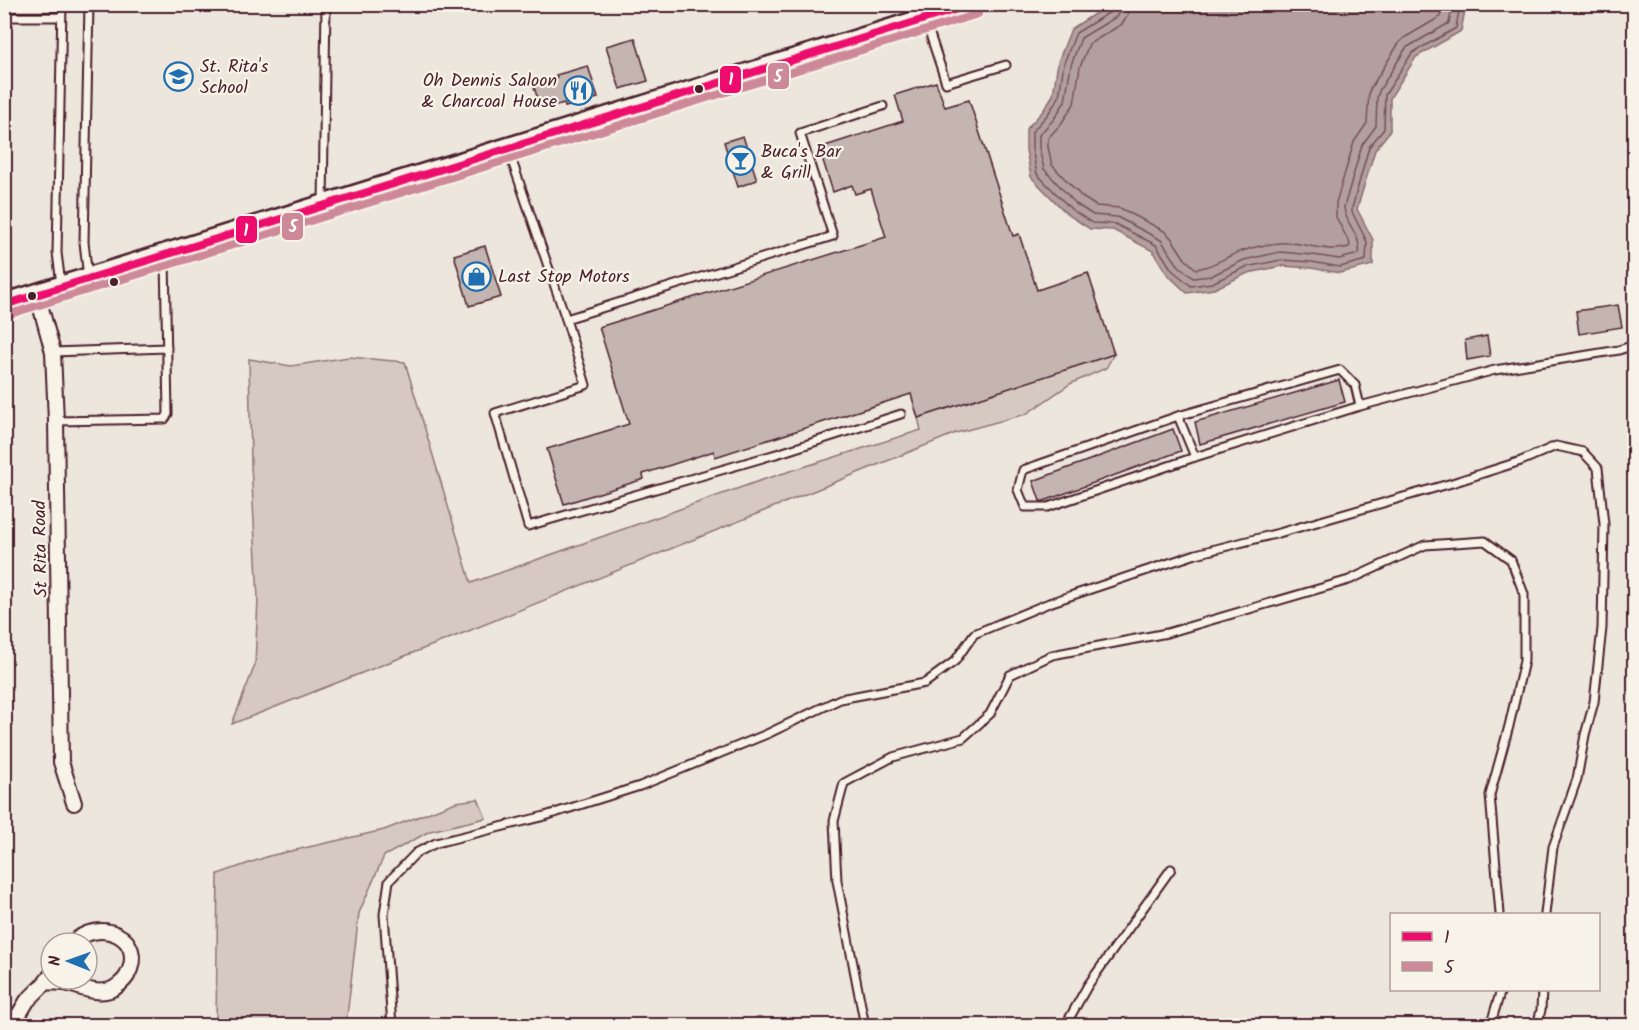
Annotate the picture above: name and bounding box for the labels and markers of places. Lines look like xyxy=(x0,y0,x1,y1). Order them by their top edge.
place label: St. Rita's School xyxy=(200,53,269,103)
school or university icon: St. Rita's School xyxy=(163,60,195,92)
place label: Oh Dennis Saloon & Charcoal House xyxy=(421,67,557,117)
restaurant icon: Oh Dennis Saloon & Charcoal House xyxy=(562,74,594,106)
unlabelled marker xyxy=(693,83,705,95)
place label: Buca's Bar & Grill xyxy=(761,138,842,188)
bar icon: Buca's Bar & Grill xyxy=(724,145,756,177)
shop icon: Last Stop Motors xyxy=(461,260,493,292)
place label: Last Stop Motors xyxy=(498,263,630,292)
unlabelled marker xyxy=(108,276,120,288)
unlabelled marker xyxy=(26,290,38,302)

